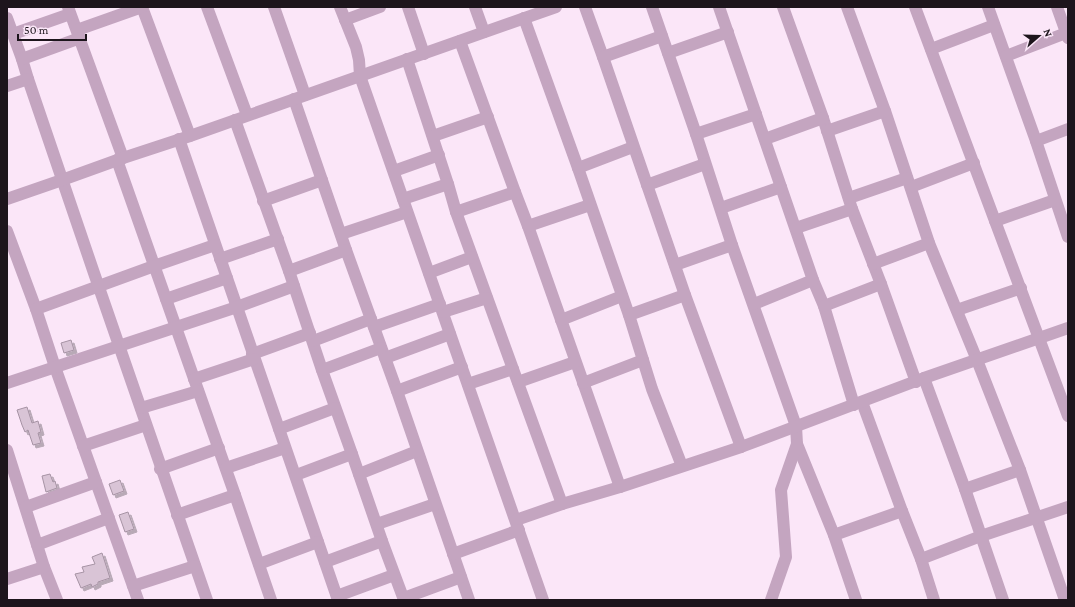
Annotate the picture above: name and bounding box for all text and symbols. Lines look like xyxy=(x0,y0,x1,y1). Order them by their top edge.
scale bar xyxy=(18,16,86,42)
north arrow xyxy=(1019,16,1059,56)
text: 50 m xyxy=(24,23,49,37)
text: N xyxy=(1041,27,1055,39)

